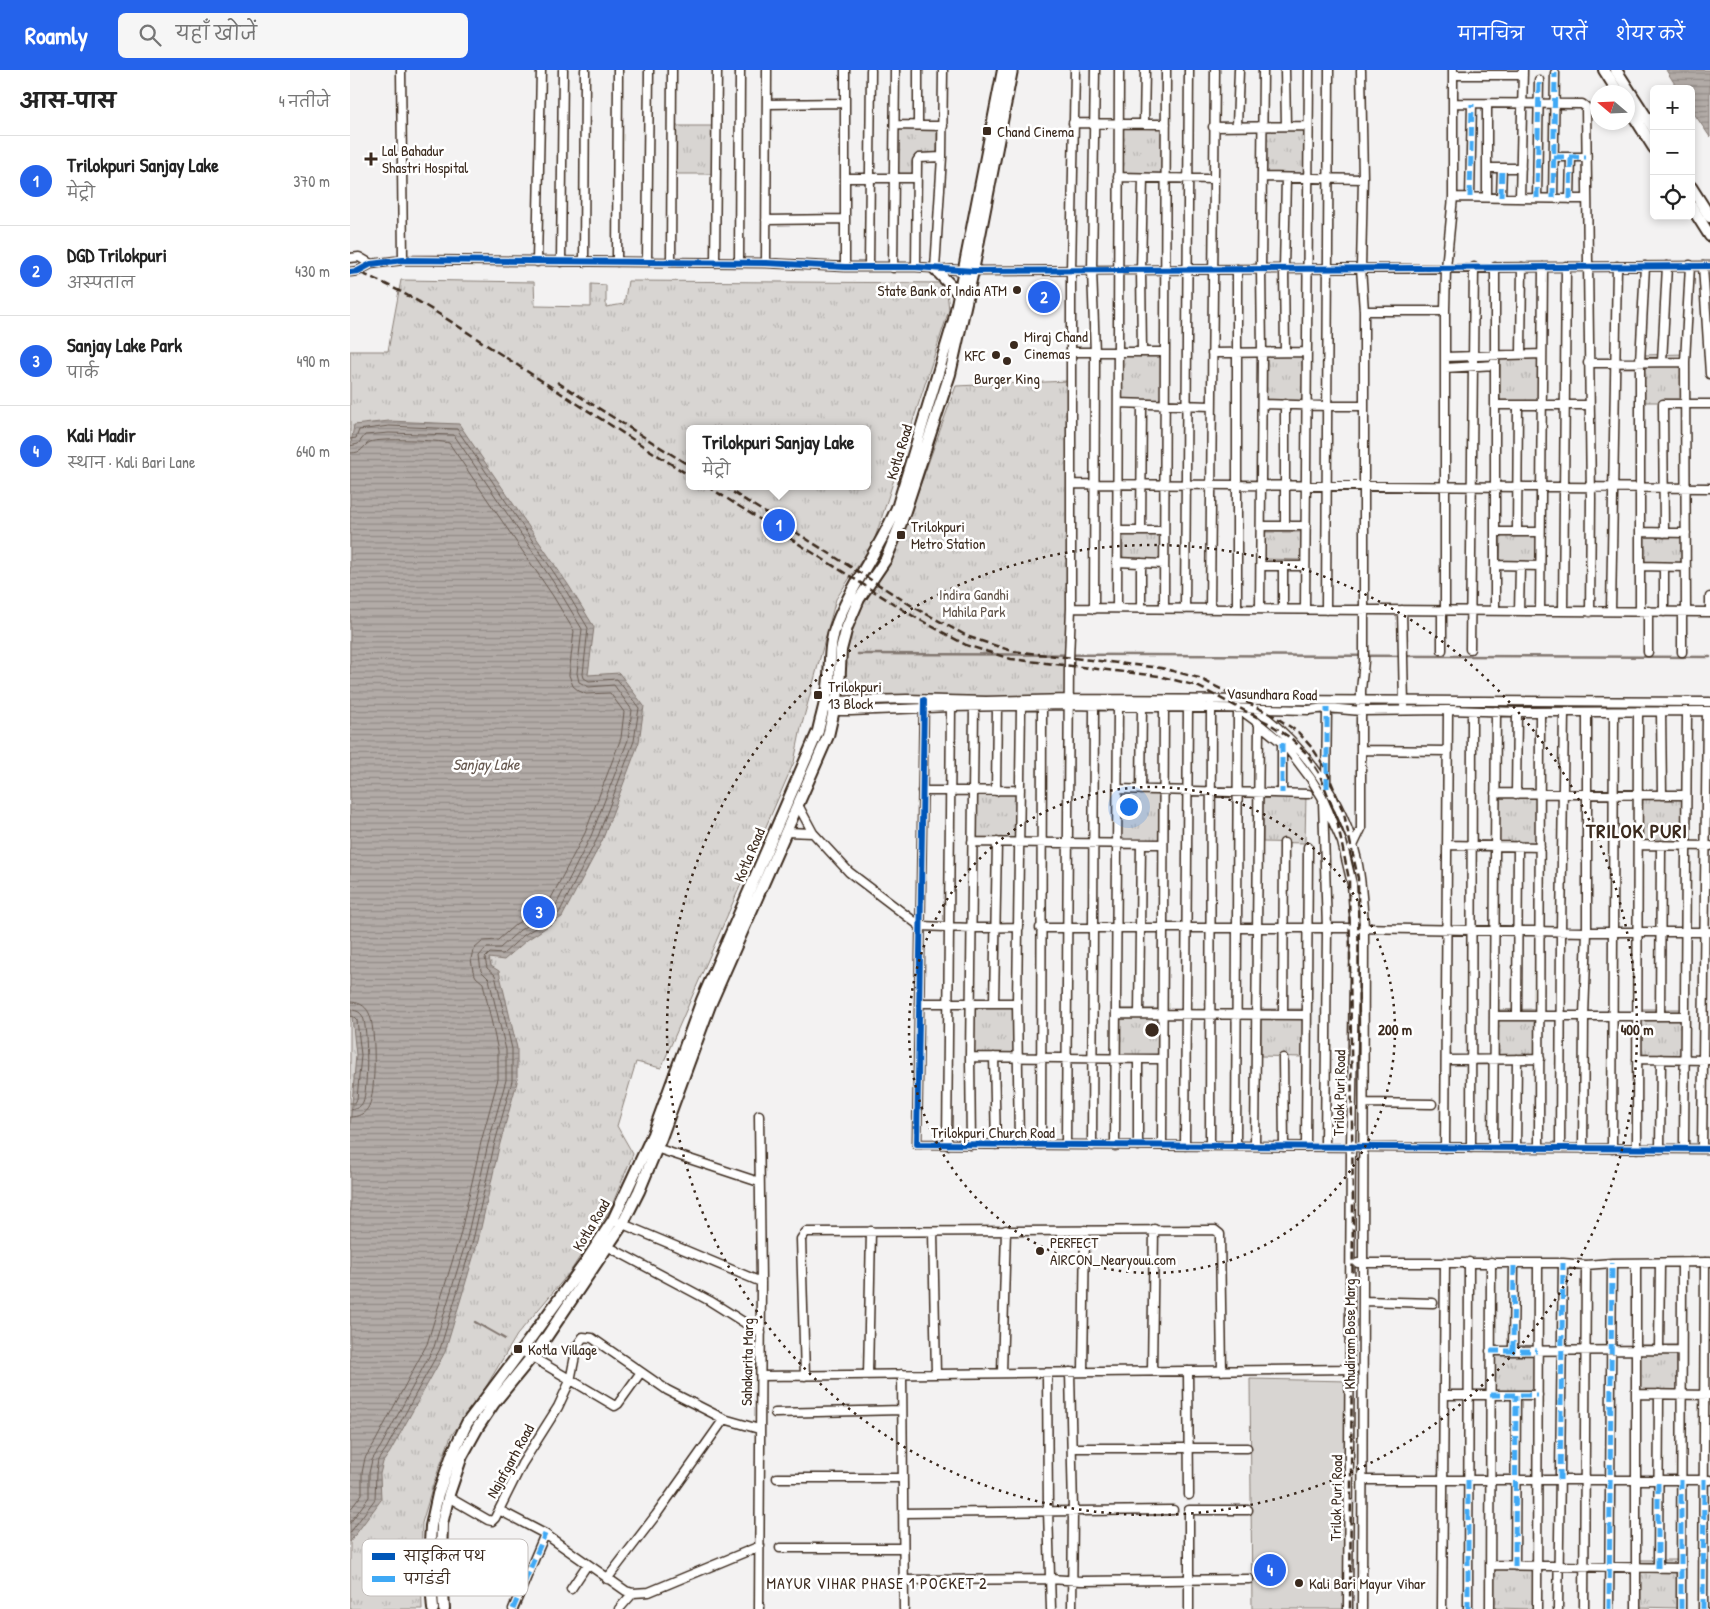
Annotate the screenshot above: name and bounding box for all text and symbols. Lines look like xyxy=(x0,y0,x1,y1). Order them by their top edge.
search box xyxy=(118,13,468,58)
text: Roamly xyxy=(25,19,88,51)
text: यहाँ खोजें xyxy=(176,20,257,46)
icon: search xyxy=(136,21,164,49)
text: मानचित्र xyxy=(1458,21,1524,46)
text: परतें xyxy=(1552,21,1587,46)
text: शेयर करें xyxy=(1615,21,1685,46)
north arrow xyxy=(1590,85,1635,130)
map controls xyxy=(1650,85,1695,220)
button: + xyxy=(1650,85,1695,130)
text: आस-पास xyxy=(20,86,116,115)
text: 4 नतीजे xyxy=(279,90,330,112)
place label: Chand Cinema xyxy=(997,121,1074,142)
marker: Chand Cinema xyxy=(981,125,993,137)
button: − xyxy=(1650,130,1695,175)
place label: Lal Bahadur Shastri Hospital xyxy=(382,140,468,178)
text: Trilokpuri Sanjay Lake xyxy=(67,152,219,178)
marker: Lal Bahadur Shastri Hospital xyxy=(364,152,378,166)
text: 1 xyxy=(33,170,39,192)
text: 370 m xyxy=(293,170,330,192)
button: locate xyxy=(1650,175,1695,220)
text: मेट्रो xyxy=(67,181,95,203)
text: DGD Trilokpuri xyxy=(67,242,167,268)
text: 2 xyxy=(32,260,40,282)
text: 430 m xyxy=(295,260,330,282)
text: अस्पताल xyxy=(67,271,135,293)
pin: 2 xyxy=(1028,278,1060,316)
place label: State Bank of India ATM xyxy=(878,280,1007,301)
marker: State Bank of India ATM xyxy=(1011,284,1023,296)
place label: Miraj Chand Cinemas xyxy=(1024,326,1088,364)
text: Sanjay Lake Park xyxy=(67,332,182,358)
marker: Miraj Chand Cinemas xyxy=(1008,339,1020,351)
place label: KFC xyxy=(964,345,986,366)
marker: KFC xyxy=(990,349,1002,361)
text: 3 xyxy=(32,350,40,372)
text: 490 m xyxy=(296,350,330,372)
marker: Burger King xyxy=(1001,355,1013,367)
text: पार्क xyxy=(67,361,98,383)
place label: Burger King xyxy=(974,368,1040,389)
text: Kali Madir xyxy=(67,422,136,448)
street label: Kotla Road xyxy=(881,422,917,482)
popup xyxy=(686,425,871,490)
text: Trilokpuri Sanjay Lake xyxy=(703,429,854,455)
text: 4 xyxy=(33,440,39,462)
text: 640 m xyxy=(296,440,330,462)
text: स्थान · Kali Bari Lane xyxy=(67,451,195,473)
text: मेट्रो xyxy=(703,458,731,480)
pin: 1 xyxy=(763,506,795,544)
place label: Trilokpuri Metro Station xyxy=(911,516,986,554)
marker: Trilokpuri Metro Station xyxy=(895,529,907,541)
park label: Indira Gandhi Mahila Park xyxy=(939,584,1009,622)
place label: Trilokpuri 13 Block xyxy=(828,676,882,714)
street label: Vasundhara Road xyxy=(1227,683,1318,705)
marker: Trilokpuri 13 Block xyxy=(812,689,824,701)
water label: Sanjay Lake xyxy=(453,753,520,775)
your location xyxy=(1116,794,1142,820)
district label: TRILOK PURI xyxy=(1585,817,1688,844)
street label: Kotla Road xyxy=(728,825,770,885)
pin: 3 xyxy=(523,893,555,931)
text: 200 m xyxy=(1378,1019,1412,1040)
text: 400 m xyxy=(1621,1019,1653,1040)
centre of rings xyxy=(1143,1021,1161,1039)
street label: Trilok Puri Road xyxy=(1328,1050,1350,1136)
street label: Trilokpuri Church Road xyxy=(931,1122,1055,1143)
street label: Kotla Road xyxy=(567,1195,615,1255)
place label: PERFECT AIRCON_Nearyouu.com xyxy=(1050,1232,1176,1270)
marker: PERFECT AIRCON_Nearyouu.com xyxy=(1034,1245,1046,1257)
street label: Khudiram Bose Marg xyxy=(1339,1278,1360,1389)
street label: Sahakarita Marg xyxy=(736,1318,758,1406)
place label: Kotla Village xyxy=(528,1339,597,1360)
marker: Kotla Village xyxy=(512,1343,524,1355)
street label: Najafgarh Road xyxy=(481,1420,539,1502)
street label: Trilok Puri Road xyxy=(1325,1455,1347,1541)
legend xyxy=(362,1539,528,1596)
text: साइकिल पथ xyxy=(403,1545,486,1565)
pin: 4 xyxy=(1254,1551,1286,1589)
text: पगडंडी xyxy=(403,1568,451,1588)
district label: MAYUR VIHAR PHASE 1 POCKET 2 xyxy=(766,1572,988,1594)
place label: Kali Bari Mayur Vihar xyxy=(1309,1573,1426,1594)
marker: Kali Bari Mayur Vihar xyxy=(1293,1577,1305,1589)

